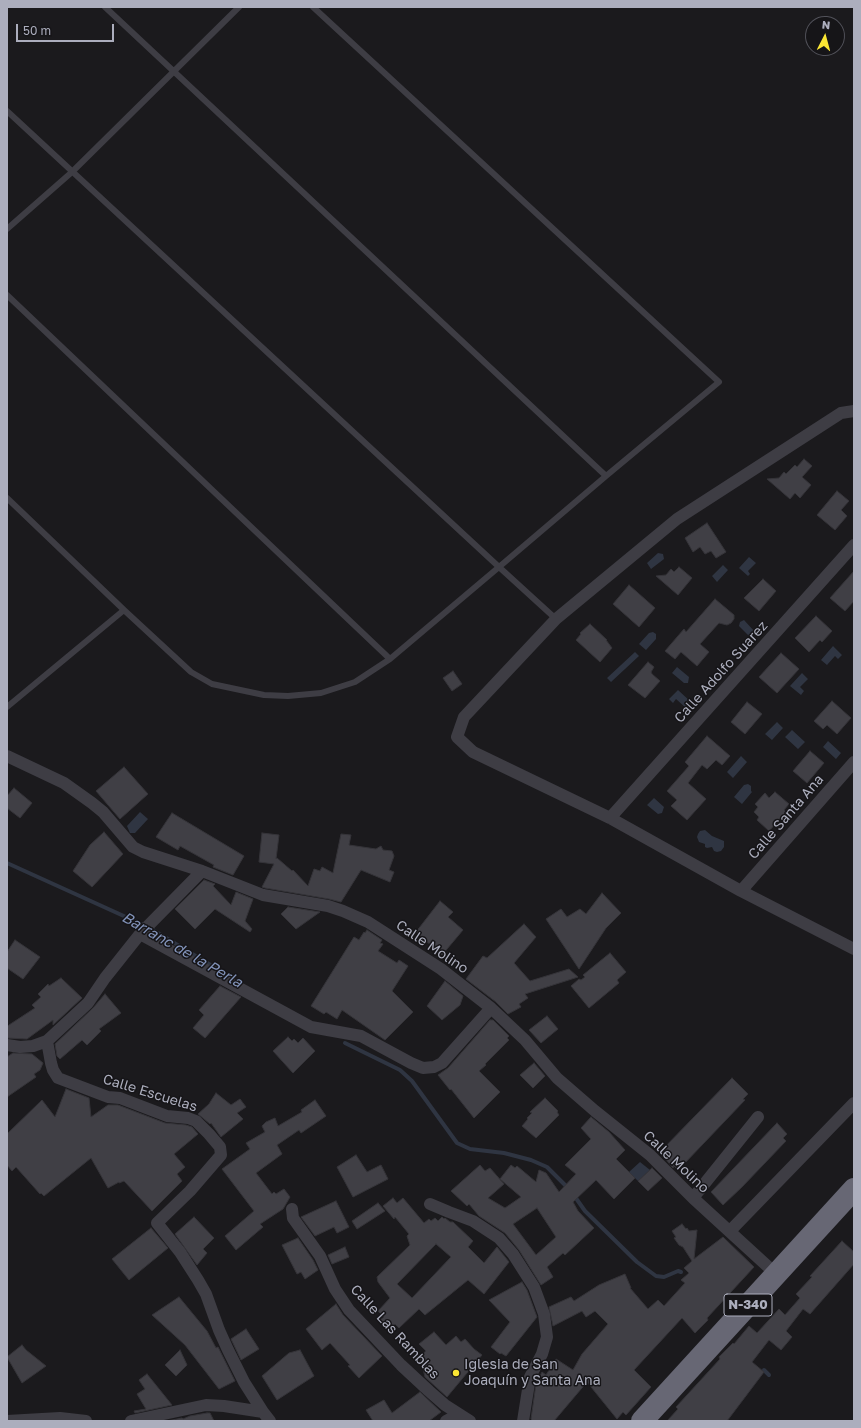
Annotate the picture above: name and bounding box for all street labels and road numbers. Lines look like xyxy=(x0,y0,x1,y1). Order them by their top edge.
street label: Calle Adolfo Suarez xyxy=(671,618,771,726)
street label: Calle Santa Ana xyxy=(745,771,827,863)
street label: Calle Molino xyxy=(393,917,471,977)
street label: Calle Escuelas xyxy=(101,1071,199,1115)
street label: Calle Molino xyxy=(640,1127,712,1197)
street label: Calle Las Ramblas xyxy=(347,1281,443,1383)
road number: N-340 xyxy=(724,1294,772,1316)

